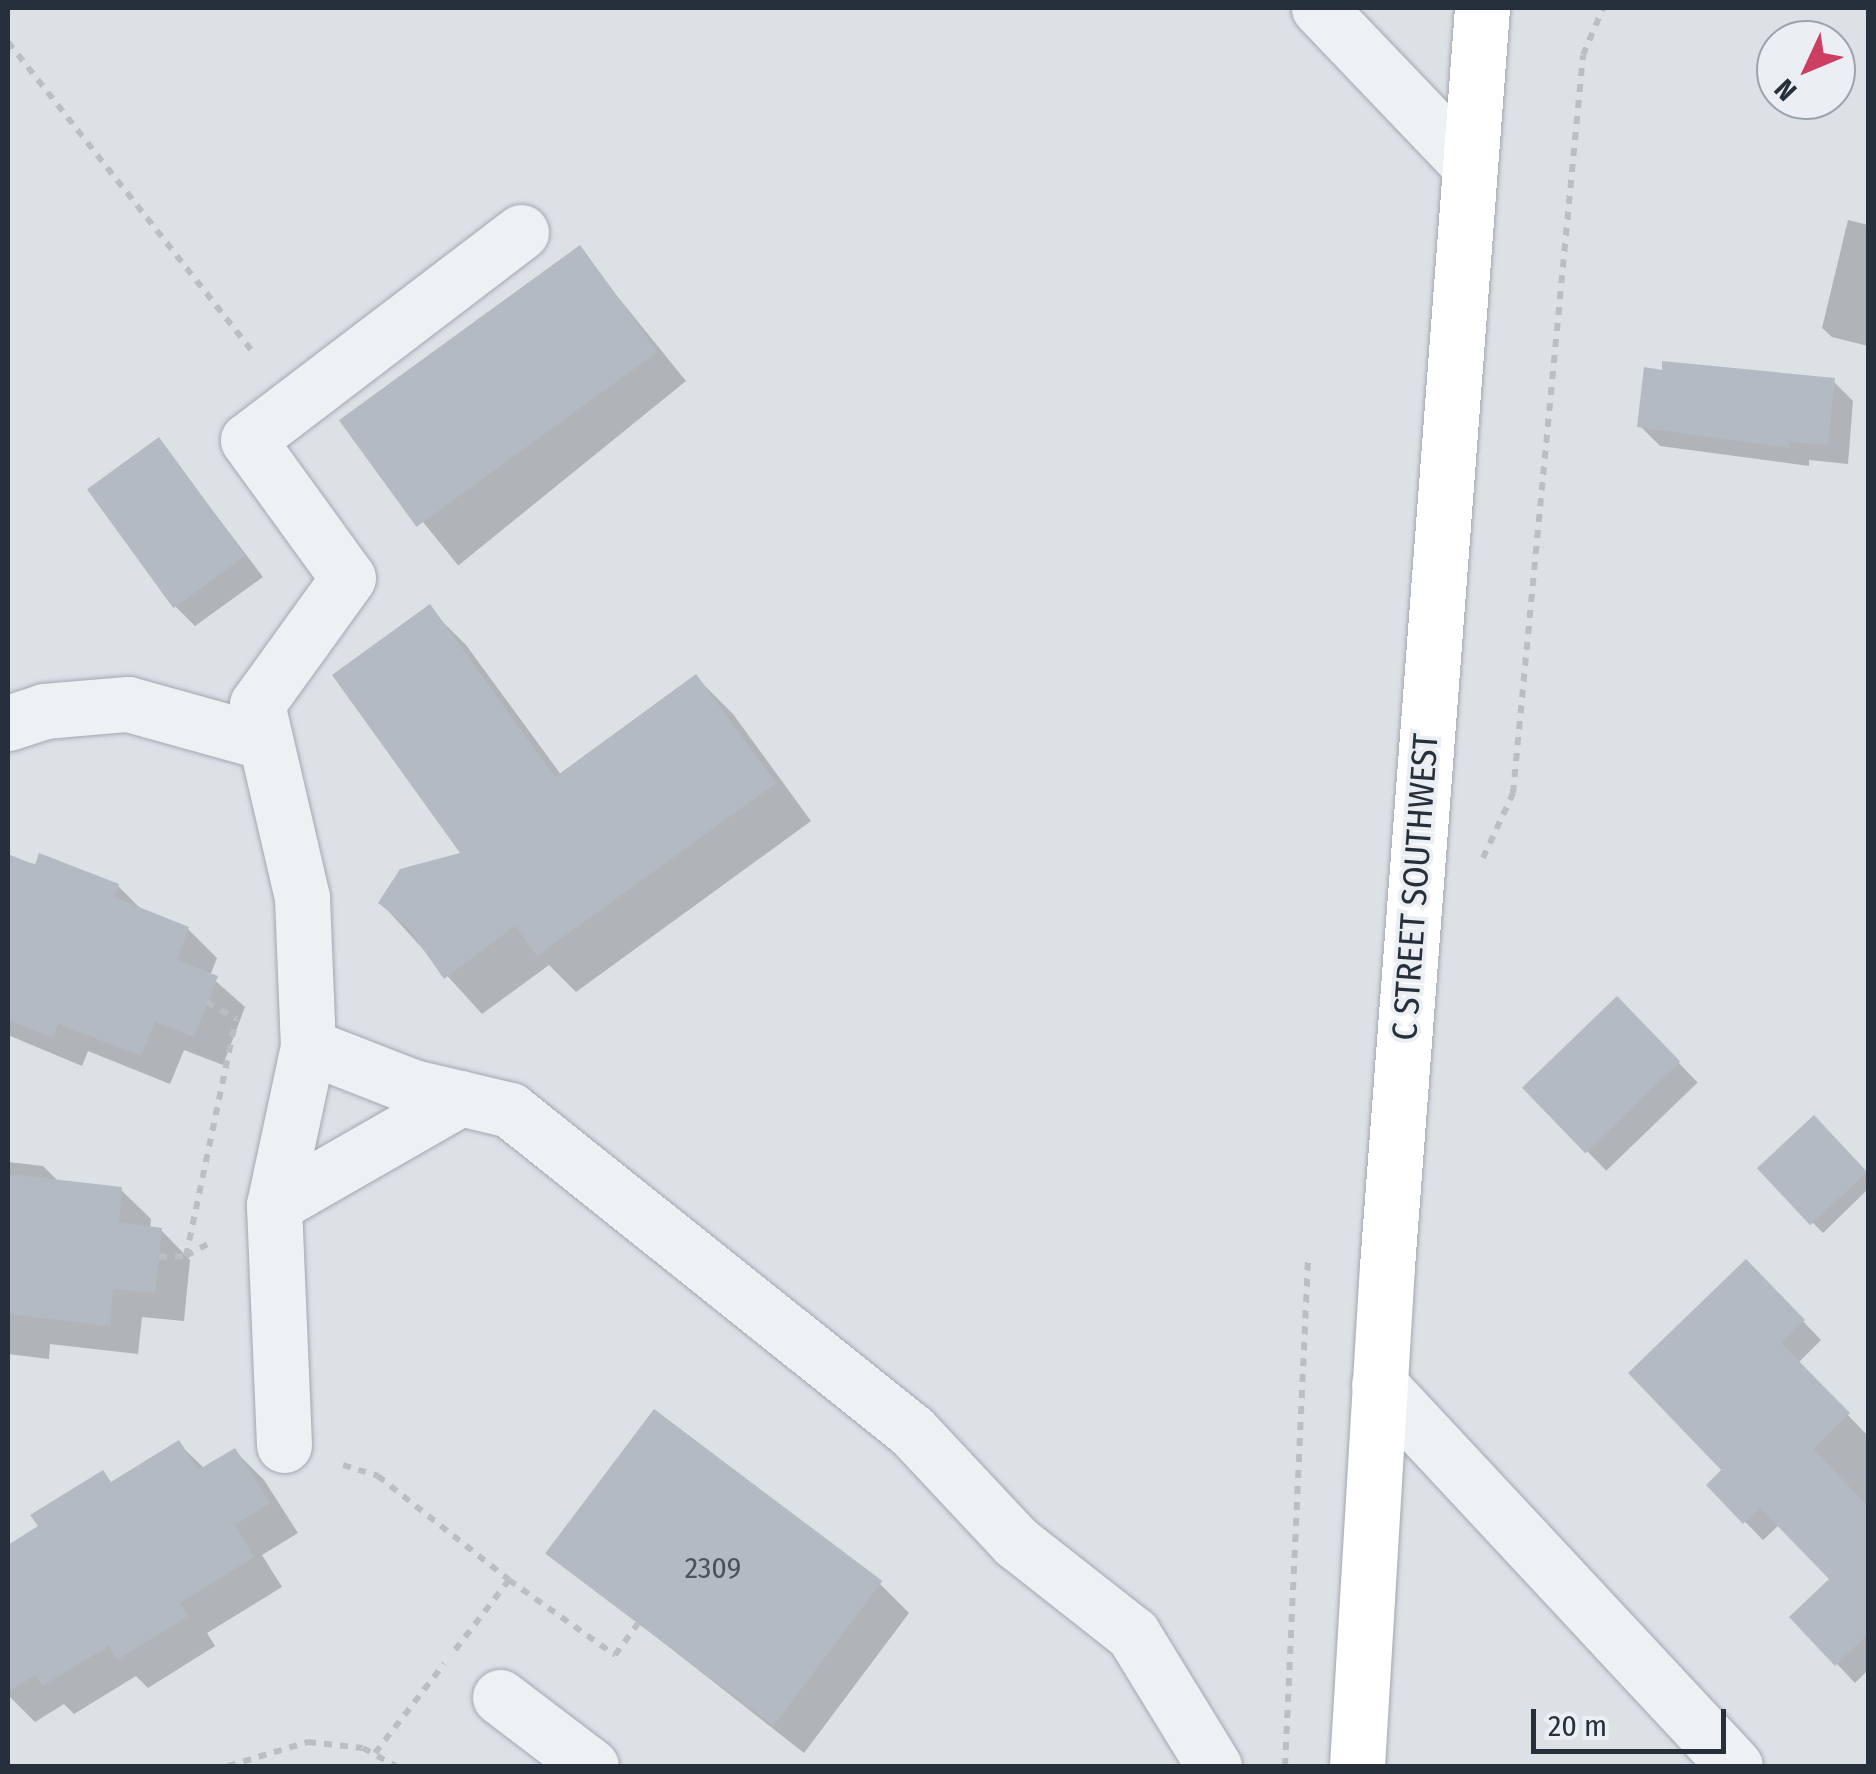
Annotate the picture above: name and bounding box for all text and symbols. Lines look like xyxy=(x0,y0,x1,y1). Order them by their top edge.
north arrow xyxy=(1756,20,1856,120)
text: N xyxy=(1768,72,1803,107)
street label: C STREET SOUTHWEST xyxy=(1383,732,1447,1042)
house number: 2309 xyxy=(685,1550,741,1586)
scale bar xyxy=(1536,1689,1731,1751)
text: 20 m xyxy=(1548,1708,1607,1744)

